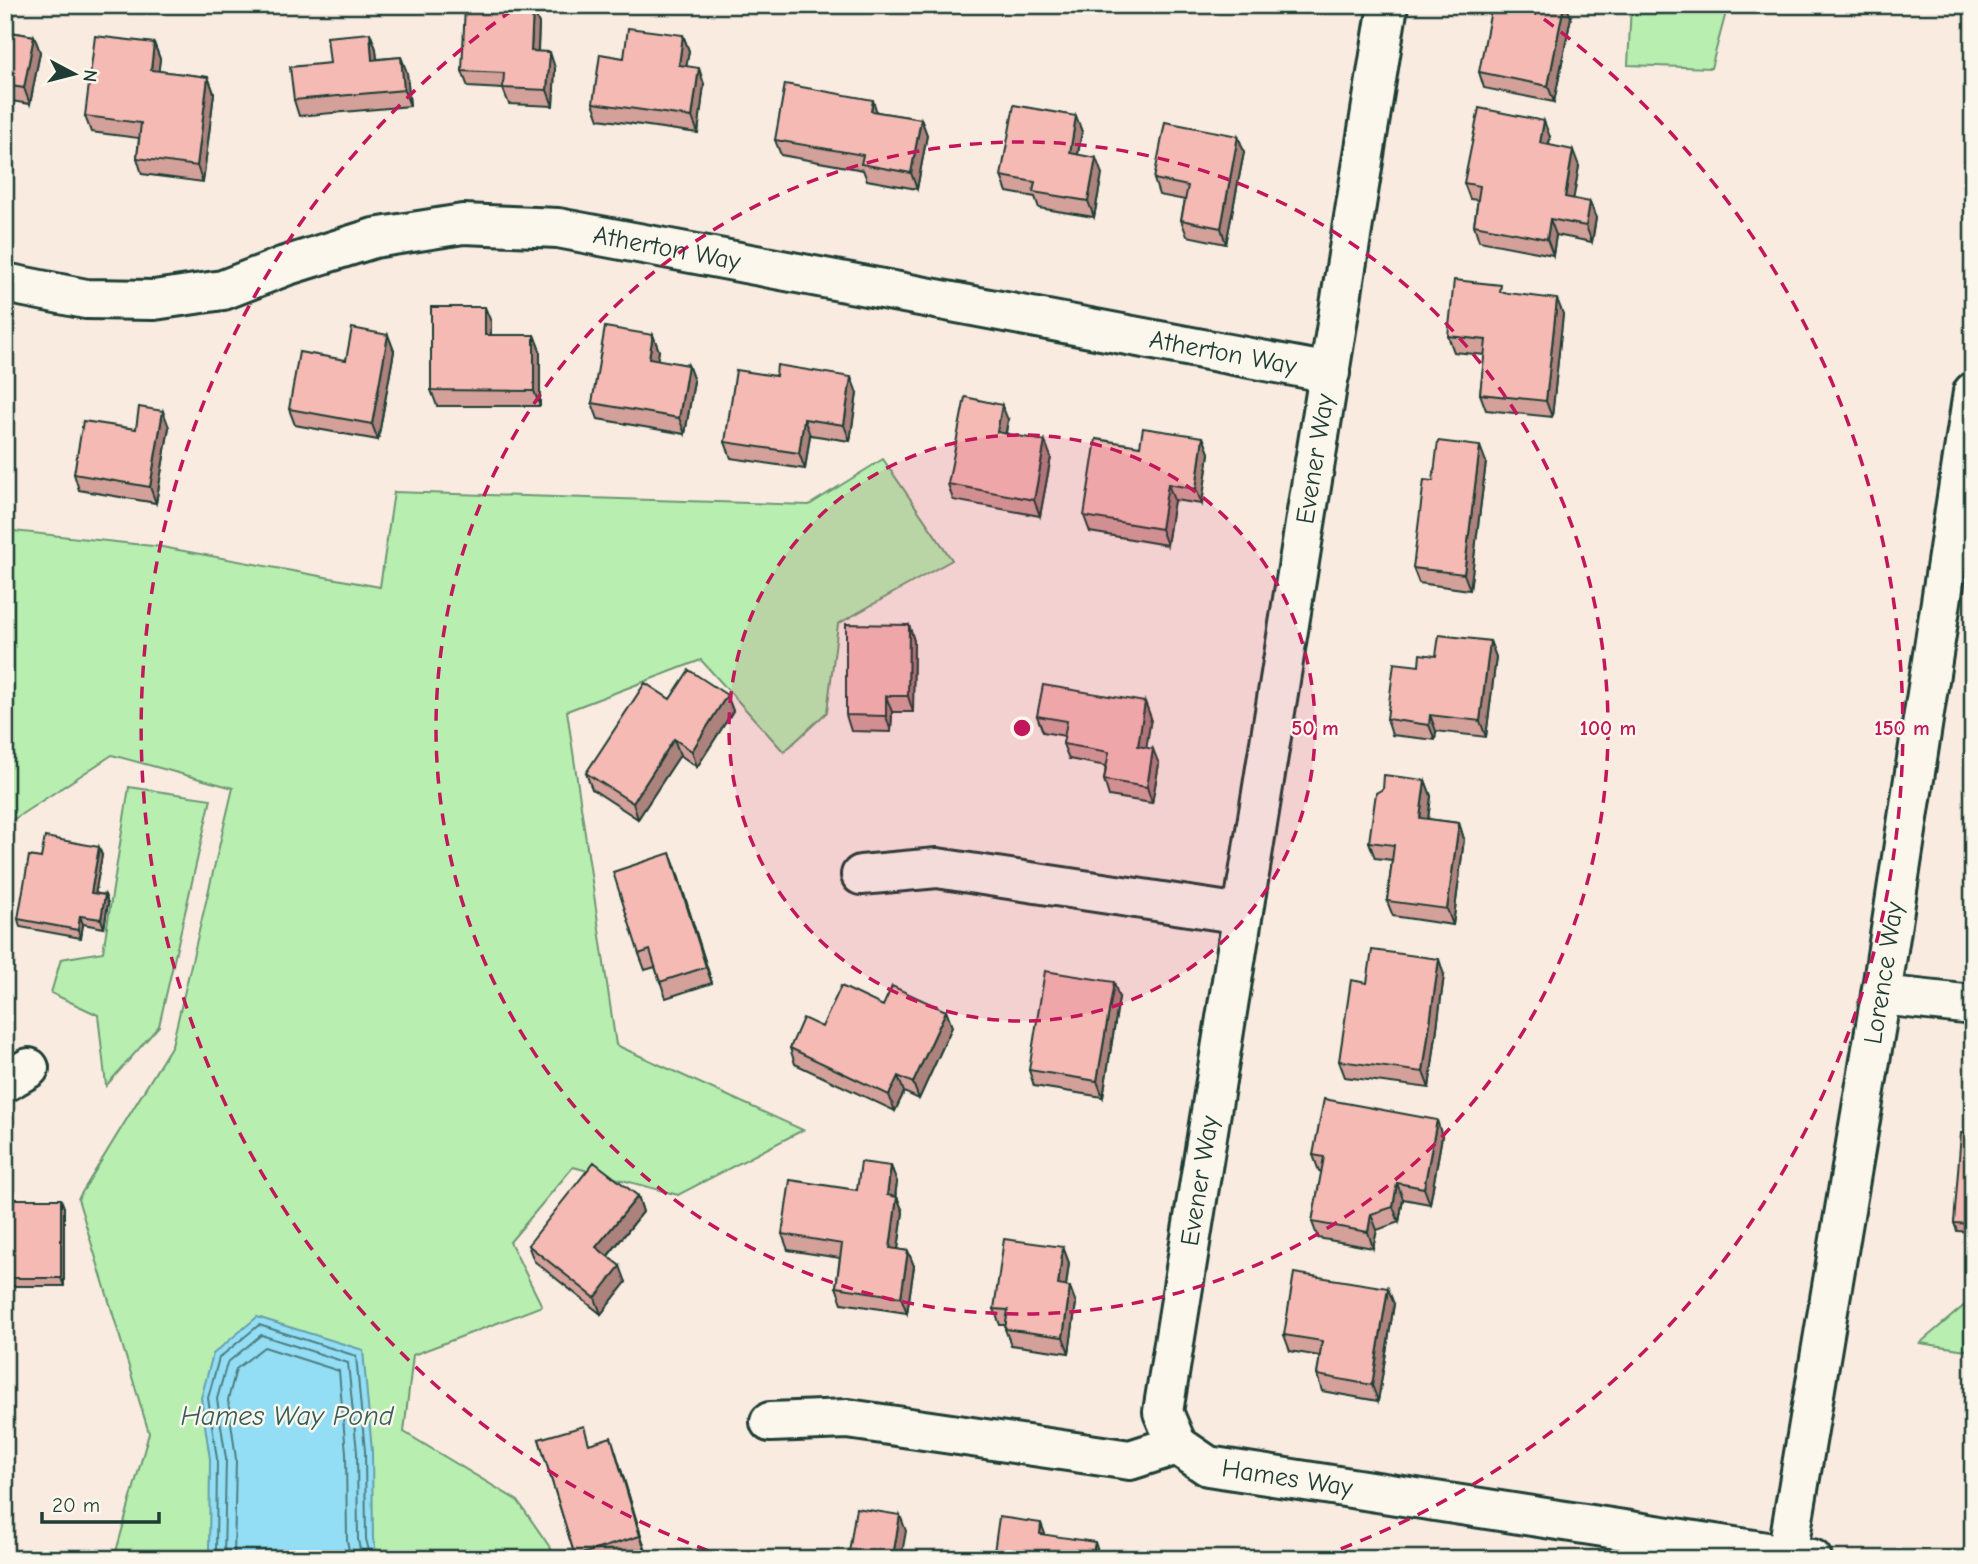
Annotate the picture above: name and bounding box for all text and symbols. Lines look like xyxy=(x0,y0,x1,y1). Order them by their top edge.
north arrow xyxy=(38,38,108,108)
text: N xyxy=(78,68,102,83)
street label: Atherton Way xyxy=(591,220,743,277)
street label: Atherton Way xyxy=(1147,324,1300,382)
street label: Evener Way xyxy=(1290,391,1341,526)
centre of rings xyxy=(1010,716,1034,740)
text: 50 m xyxy=(1291,716,1339,740)
text: 100 m xyxy=(1580,716,1636,740)
text: 150 m xyxy=(1874,716,1930,740)
street label: Lorence Way xyxy=(1858,899,1910,1046)
street label: Evener Way xyxy=(1175,1113,1225,1248)
water label: Hames Way Pond xyxy=(180,1400,395,1432)
street label: Hames Way xyxy=(1220,1453,1355,1503)
scale bar xyxy=(42,1480,159,1524)
text: 20 m xyxy=(52,1493,100,1517)

